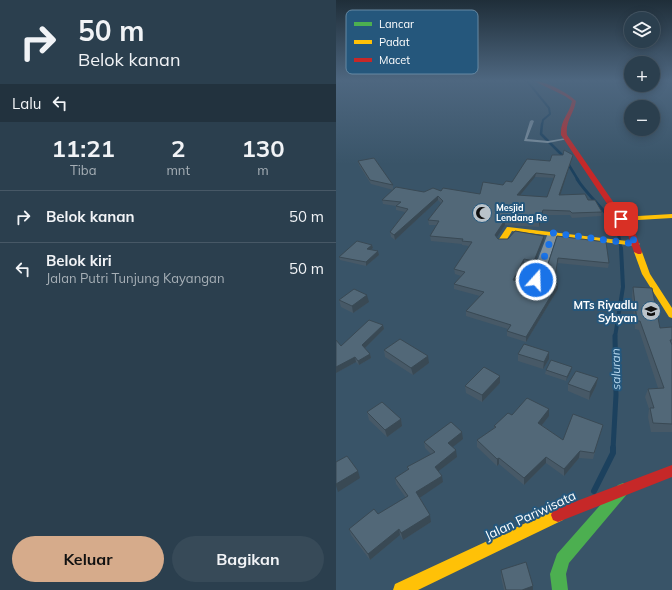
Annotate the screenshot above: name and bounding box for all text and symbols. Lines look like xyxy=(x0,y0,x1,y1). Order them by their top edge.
legend xyxy=(346,10,478,74)
map controls xyxy=(624,12,660,136)
button: layers xyxy=(624,12,660,48)
text: 50 m xyxy=(78,13,144,48)
icon: right xyxy=(12,16,64,68)
text: Lancar xyxy=(379,17,414,31)
text: Padat xyxy=(379,35,410,49)
text: Belok kanan xyxy=(78,48,180,71)
text: Macet xyxy=(379,53,410,67)
button: + xyxy=(624,56,660,92)
icon: left xyxy=(49,92,71,114)
text: Lalu xyxy=(12,94,41,113)
button: − xyxy=(624,100,660,136)
text: 11:21 xyxy=(51,133,115,163)
text: 2 xyxy=(171,133,185,163)
text: 130 xyxy=(241,133,285,163)
text: Tiba xyxy=(70,162,96,178)
text: mnt xyxy=(166,162,190,178)
text: m xyxy=(257,162,269,178)
mosque icon: Mesjid Lendang Re xyxy=(471,202,493,224)
place label: Mesjid Lendang Re xyxy=(496,202,547,223)
pin xyxy=(604,202,638,236)
icon: right xyxy=(12,206,34,228)
text: Belok kanan xyxy=(46,207,135,226)
text: 50 m xyxy=(289,207,324,226)
icon: arrive xyxy=(610,208,632,230)
text: Belok kiri xyxy=(46,251,112,270)
icon: left xyxy=(12,258,34,280)
text: 50 m xyxy=(289,259,324,278)
position arrow xyxy=(515,259,557,301)
text: Jalan Putri Tunjung Kayangan xyxy=(46,270,225,286)
place label: MTs Riyadlu Sybyan xyxy=(573,298,637,325)
school or university icon: MTs Riyadlu Sybyan xyxy=(640,300,662,322)
water label: saluran xyxy=(608,348,623,390)
street label: Jalan Pariwisata xyxy=(482,487,578,543)
button: Keluar xyxy=(12,536,164,582)
button: Bagikan xyxy=(172,536,324,582)

